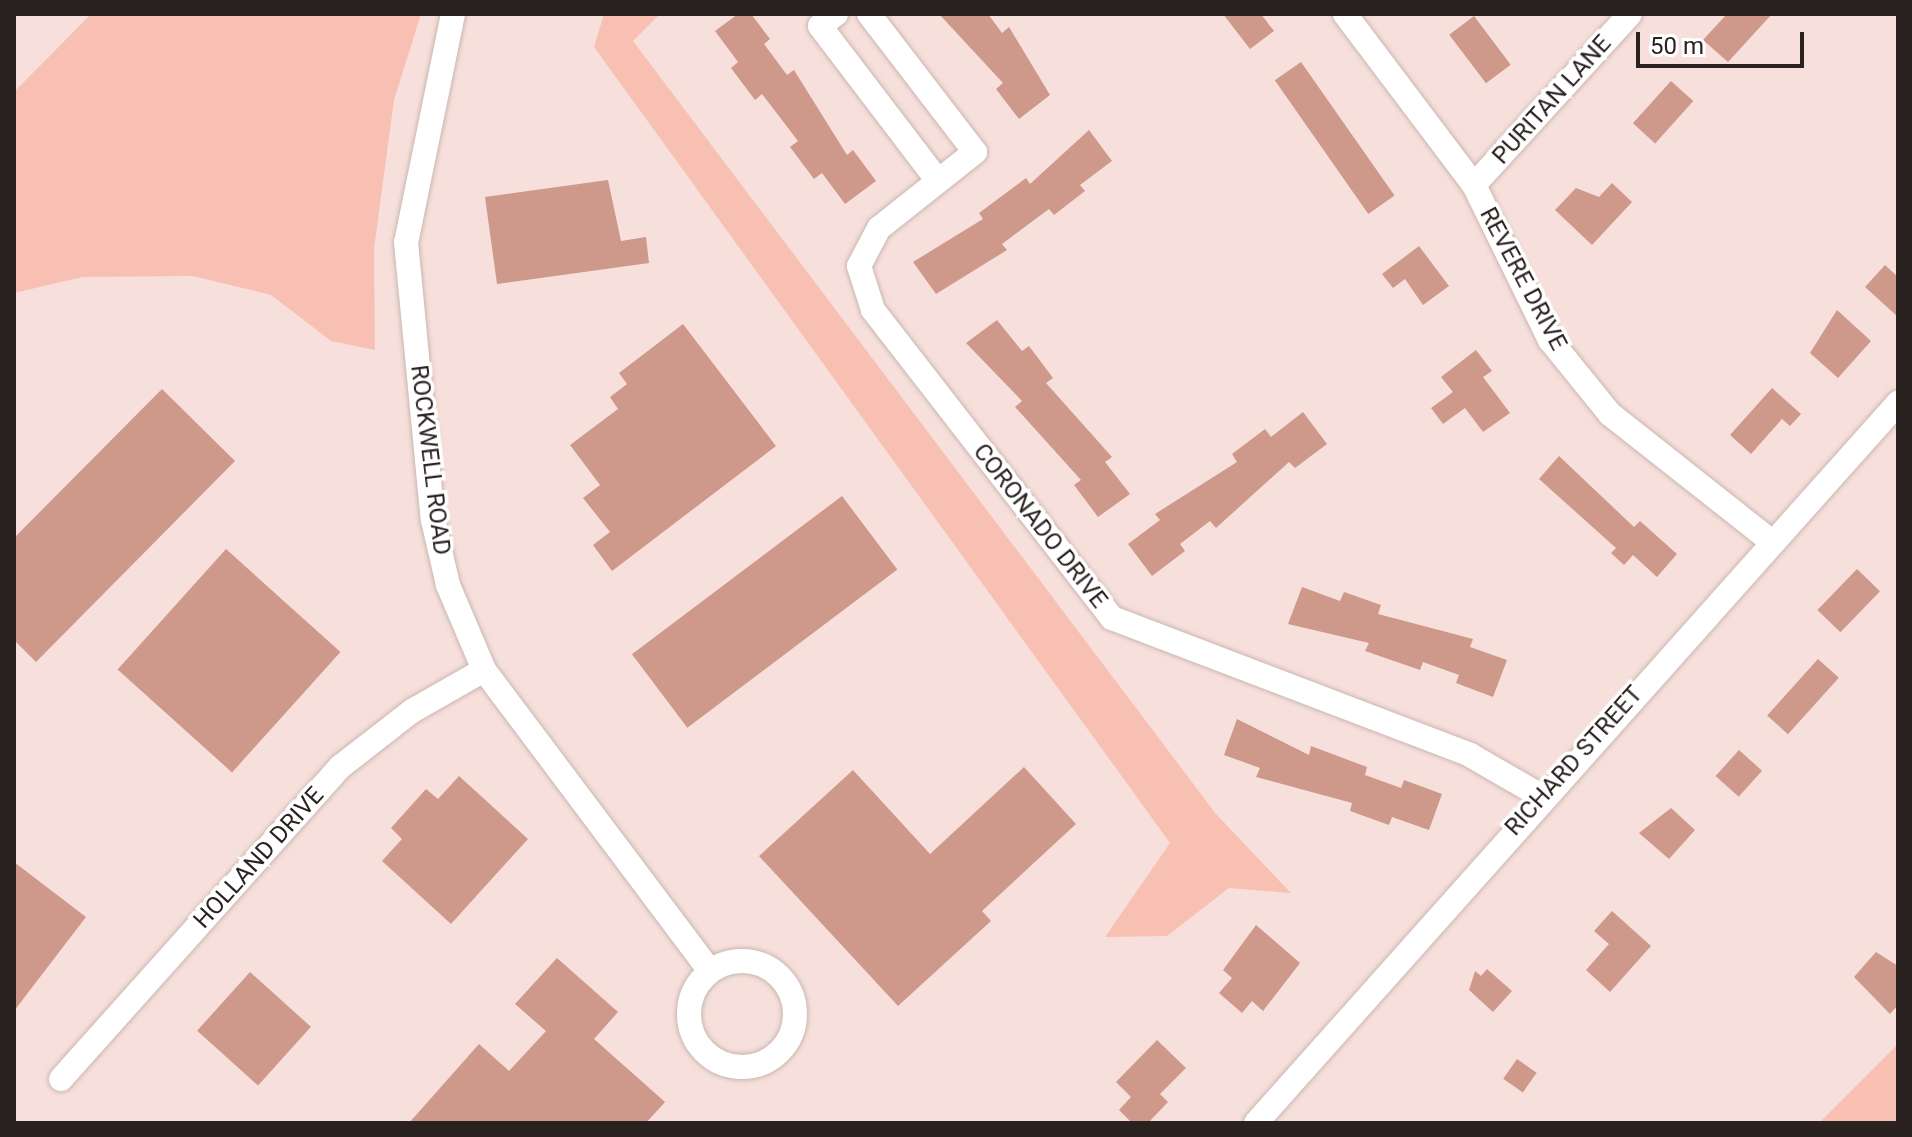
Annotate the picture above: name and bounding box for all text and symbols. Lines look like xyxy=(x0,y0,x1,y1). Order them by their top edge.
scale bar xyxy=(1640,16,1808,66)
street label: PURITAN LANE xyxy=(1487,30,1617,170)
text: 50 m xyxy=(1650,32,1704,60)
street label: REVERE DRIVE xyxy=(1473,203,1573,355)
street label: ROCKWELL ROAD xyxy=(404,363,456,557)
street label: CORONADO DRIVE xyxy=(967,438,1113,614)
street label: RICHARD STREET xyxy=(1499,680,1649,842)
street label: HOLLAND DRIVE xyxy=(188,781,330,935)

